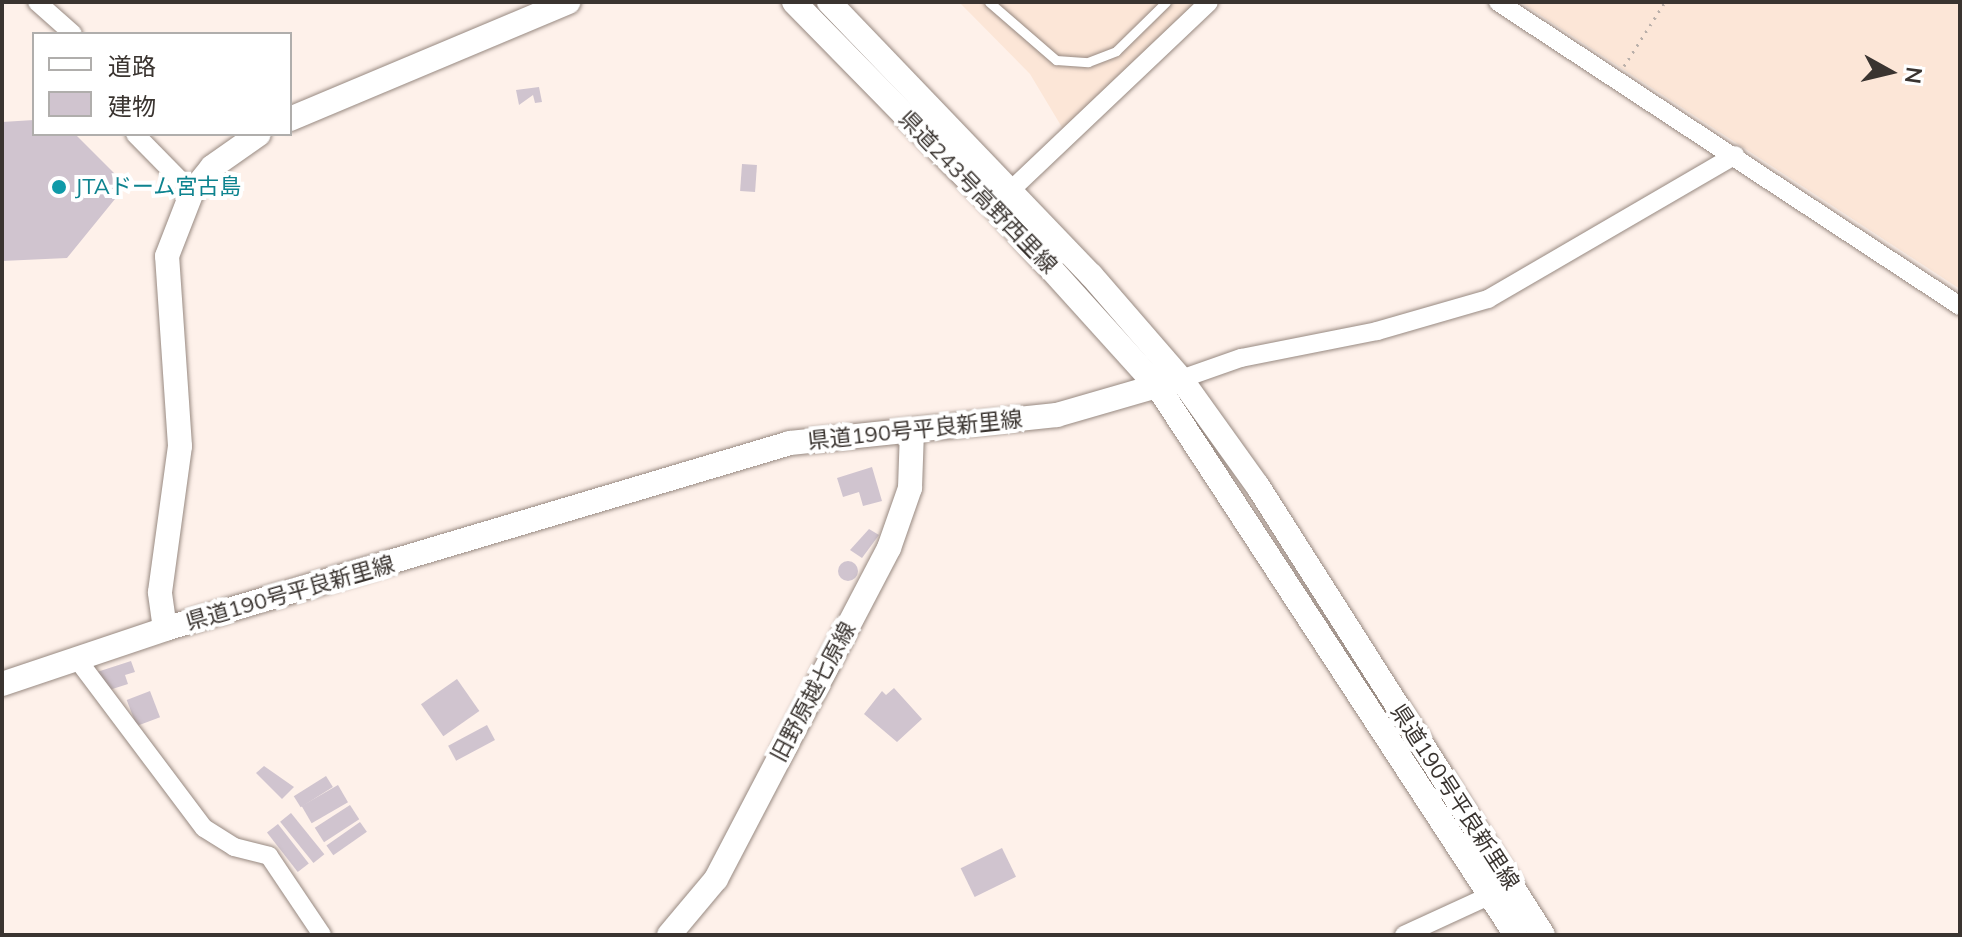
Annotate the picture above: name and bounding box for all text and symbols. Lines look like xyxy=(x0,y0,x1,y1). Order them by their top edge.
legend xyxy=(32,32,292,136)
north arrow xyxy=(1850,32,1930,112)
text: 道路 xyxy=(108,51,156,81)
text: N xyxy=(1899,65,1929,86)
text: 建物 xyxy=(108,91,156,121)
street label: 県道243号高野西里線 xyxy=(894,105,1062,279)
place label: JTAドーム宮古島 xyxy=(75,174,242,200)
marker: JTAドーム宮古島 xyxy=(50,178,68,196)
street label: 県道190号平良新里線 xyxy=(806,406,1024,454)
street label: 県道190号平良新里線 xyxy=(183,551,397,635)
street label: 旧野原越七原線 xyxy=(765,618,861,766)
street label: 県道190号平良新里線 xyxy=(1385,699,1525,895)

